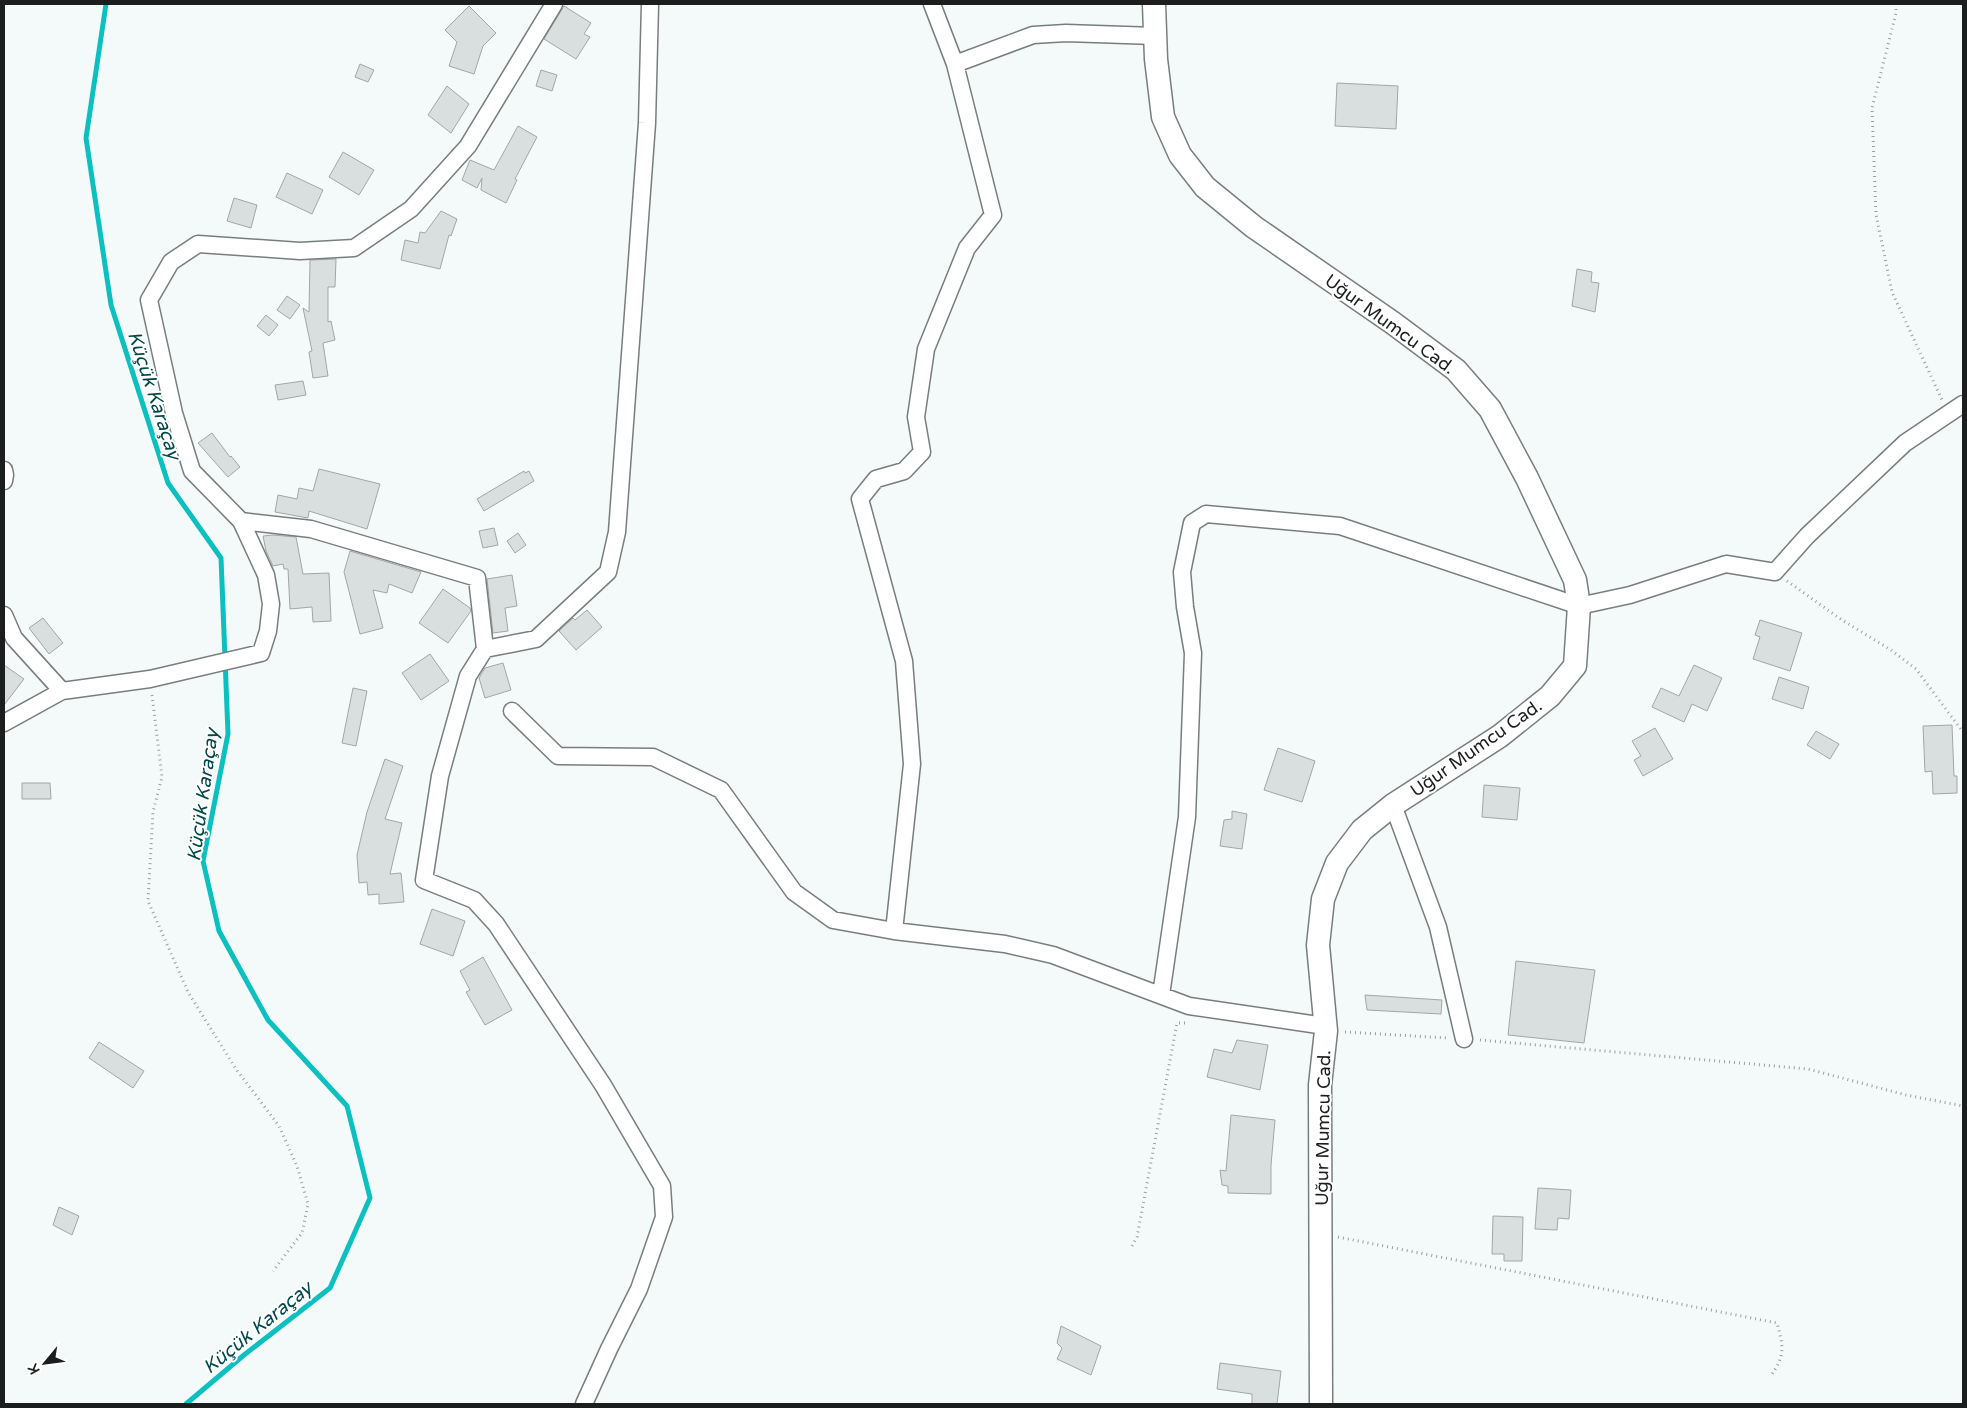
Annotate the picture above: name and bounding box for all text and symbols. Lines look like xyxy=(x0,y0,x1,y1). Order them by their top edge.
street label: Uğur Mumcu Cad. xyxy=(1321,269,1459,379)
water label: Küçük Karaçay xyxy=(123,328,186,465)
street label: Uğur Mumcu Cad. xyxy=(1406,694,1546,802)
water label: Küçük Karaçay xyxy=(183,725,224,863)
street label: Uğur Mumcu Cad. xyxy=(1311,1050,1335,1206)
water label: Küçük Karaçay xyxy=(199,1275,319,1378)
north arrow xyxy=(20,1338,70,1388)
text: K xyxy=(24,1360,44,1377)

